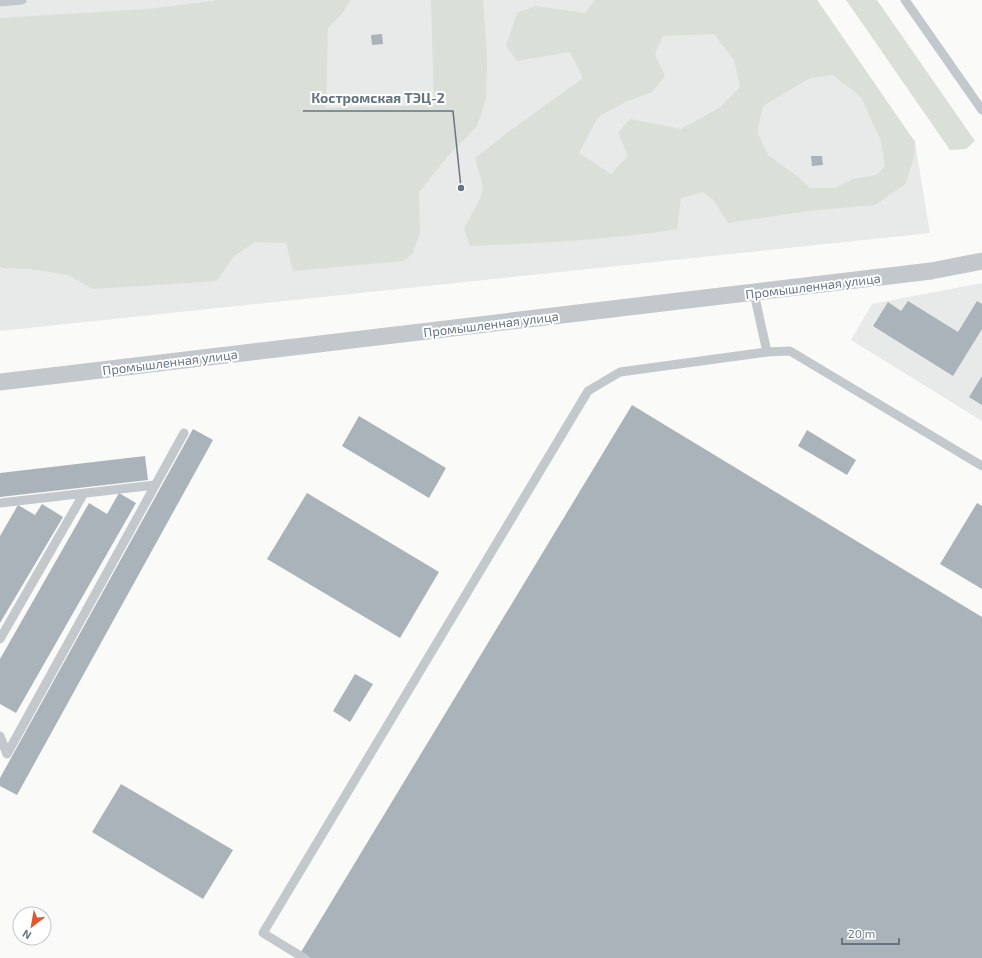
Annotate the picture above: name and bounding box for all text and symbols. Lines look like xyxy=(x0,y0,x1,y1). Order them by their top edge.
callout: Костромская ТЭЦ-2 xyxy=(303,85,453,111)
text: Костромская ТЭЦ-2 xyxy=(311,89,445,106)
street label: Промышленная улица xyxy=(744,270,882,302)
street label: Промышленная улица xyxy=(422,308,560,340)
street label: Промышленная улица xyxy=(101,346,239,378)
north arrow xyxy=(12,906,52,946)
scale bar xyxy=(842,920,899,946)
text: 20 m xyxy=(848,926,875,940)
text: N xyxy=(20,927,33,943)

